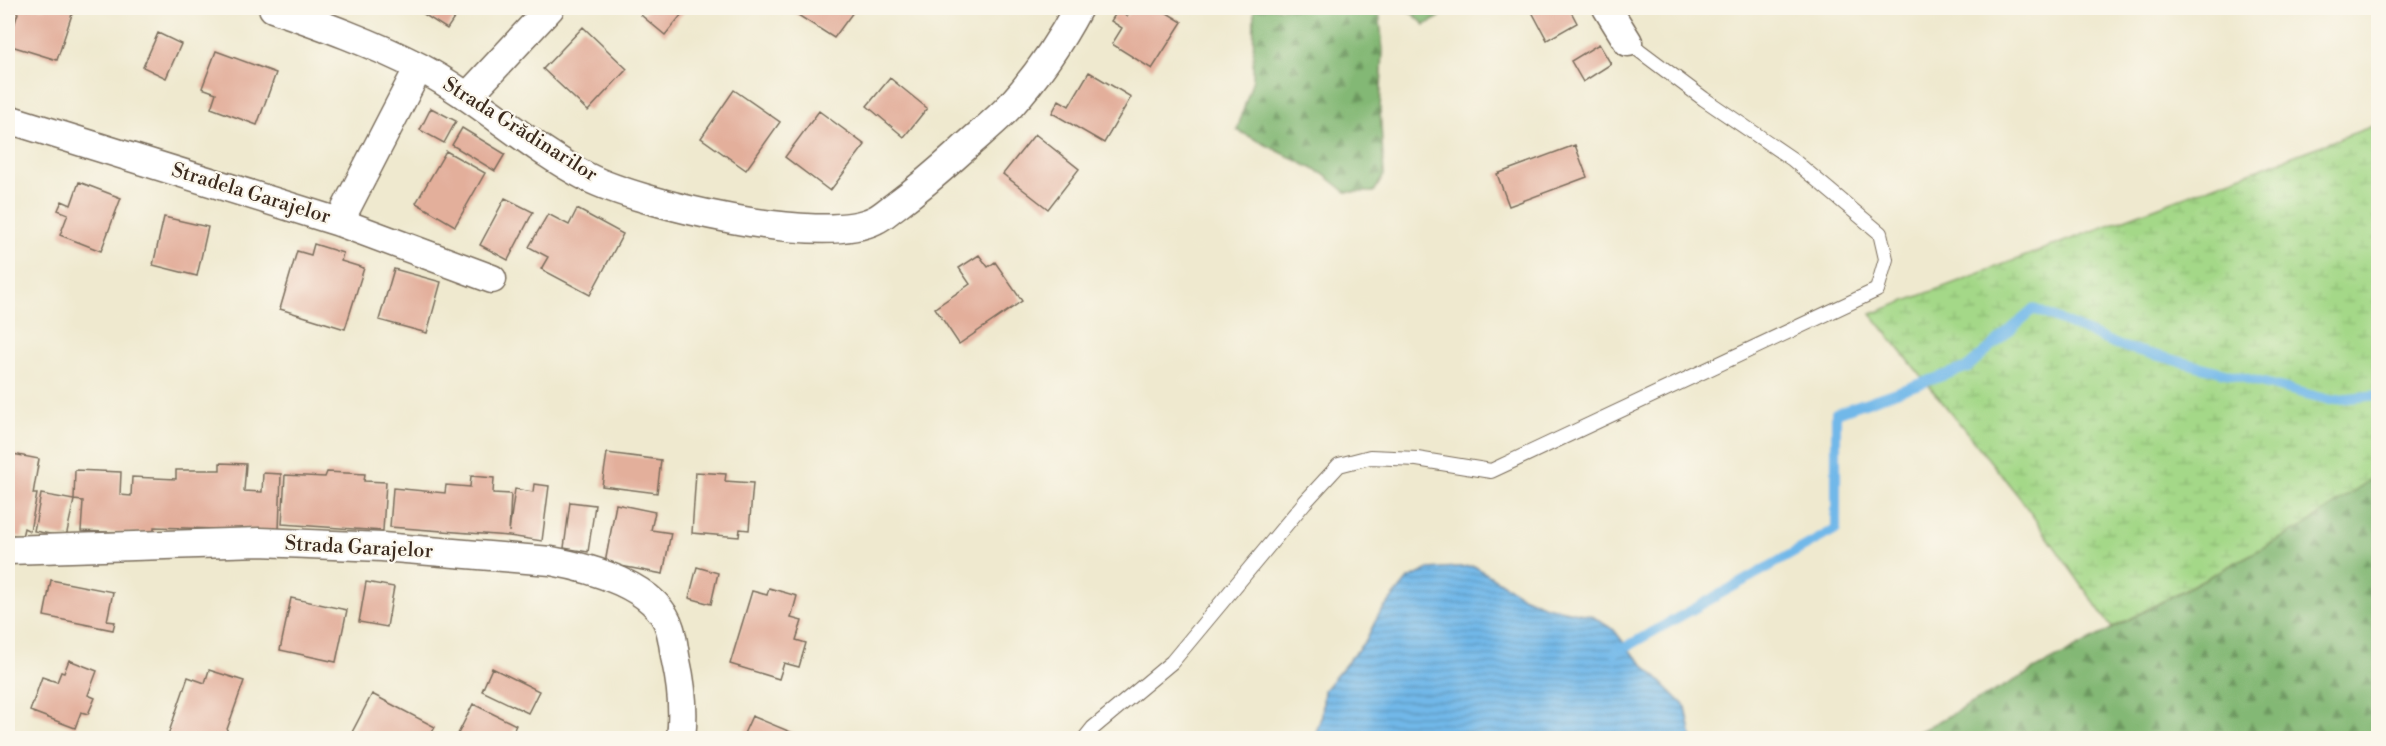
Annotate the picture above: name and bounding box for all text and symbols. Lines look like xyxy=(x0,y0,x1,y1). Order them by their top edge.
street label: Strada Grădinarilor xyxy=(438,72,602,188)
street label: Stradela Garajelor xyxy=(169,158,334,230)
street label: Strada Garajelor xyxy=(284,532,434,564)

